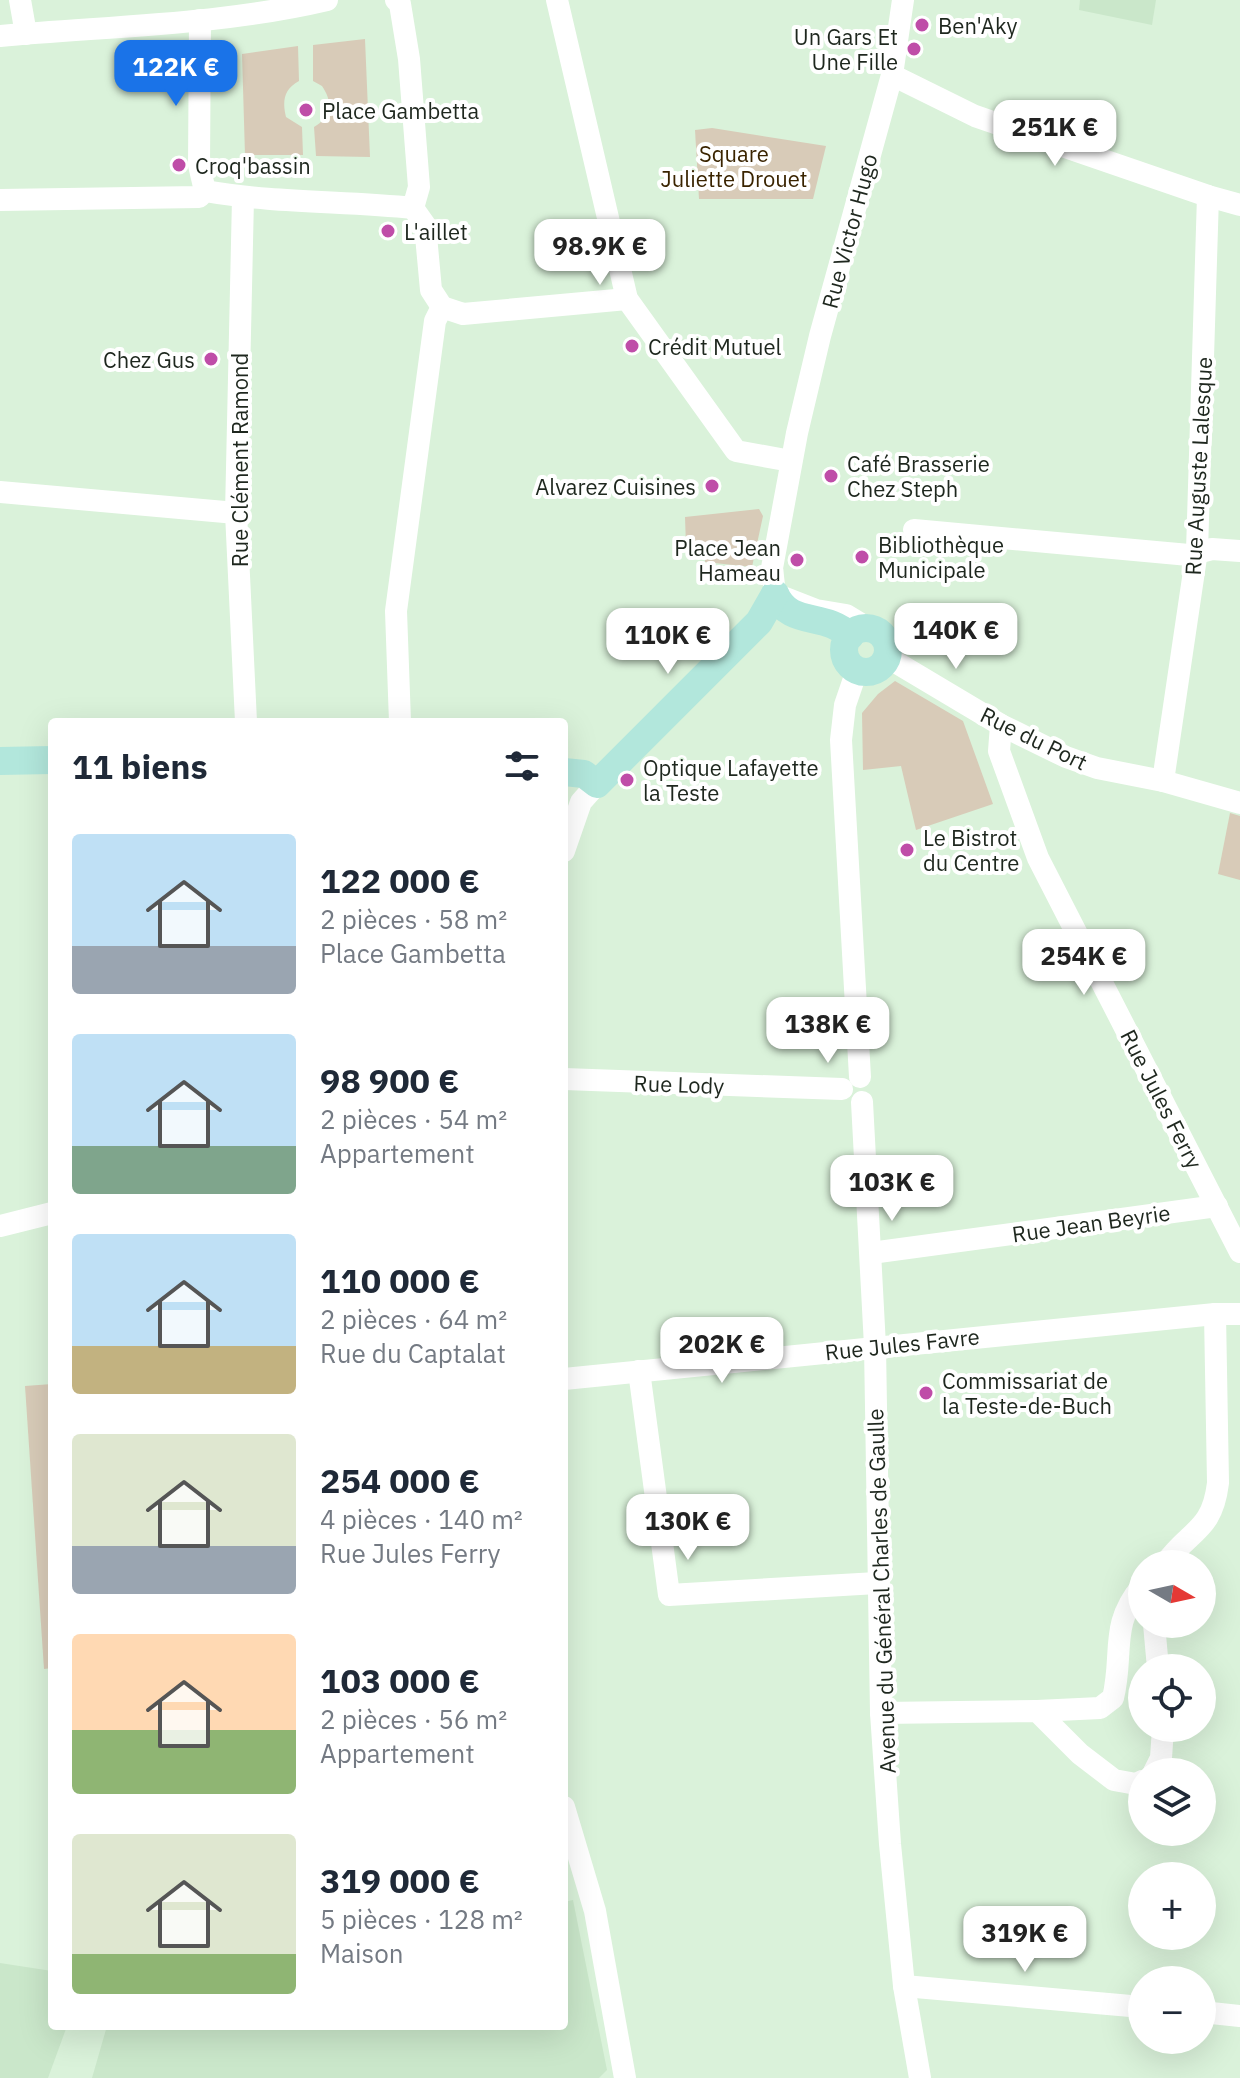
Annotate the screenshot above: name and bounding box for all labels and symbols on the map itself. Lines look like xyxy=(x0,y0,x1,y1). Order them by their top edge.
place label: Ben'Aky xyxy=(938,11,1018,40)
marker: Ben'Aky xyxy=(913,16,931,34)
place label: Un Gars Et Une Fille xyxy=(794,22,898,76)
pin: 122K € xyxy=(111,40,241,108)
marker: Un Gars Et Une Fille xyxy=(905,40,923,58)
place label: Place Gambetta xyxy=(322,96,480,125)
pin: 251K € xyxy=(990,100,1120,168)
marker: Place Gambetta xyxy=(297,101,315,119)
park label: Square Juliette Drouet xyxy=(660,139,808,193)
place label: Croq'bassin xyxy=(195,151,311,180)
street label: Rue Victor Hugo xyxy=(814,151,884,311)
marker: Croq'bassin xyxy=(170,156,188,174)
place label: L'aillet xyxy=(404,217,468,246)
pin: 98.9K € xyxy=(526,219,674,287)
marker: L'aillet xyxy=(379,222,397,240)
place label: Crédit Mutuel xyxy=(648,332,782,361)
marker: Crédit Mutuel xyxy=(623,337,641,355)
place label: Chez Gus xyxy=(103,345,195,374)
marker: Chez Gus xyxy=(202,350,220,368)
street label: Rue Clément Ramond xyxy=(225,353,254,567)
street label: Rue Auguste Lalesque xyxy=(1178,356,1218,576)
place label: Café Brasserie Chez Steph xyxy=(847,449,990,503)
marker: Café Brasserie Chez Steph xyxy=(822,467,840,485)
place label: Alvarez Cuisines xyxy=(535,472,696,501)
marker: Alvarez Cuisines xyxy=(703,477,721,495)
place label: Bibliothèque Municipale xyxy=(878,530,1004,584)
place label: Place Jean Hameau xyxy=(674,533,781,587)
marker: Bibliothèque Municipale xyxy=(853,548,871,566)
marker: Place Jean Hameau xyxy=(788,551,806,569)
pin: 140K € xyxy=(891,603,1021,671)
pin: 110K € xyxy=(603,608,733,676)
street label: Rue du Port xyxy=(976,700,1092,776)
place label: Optique Lafayette la Teste xyxy=(643,753,819,807)
marker: Optique Lafayette la Teste xyxy=(618,771,636,789)
place label: Le Bistrot du Centre xyxy=(923,823,1019,877)
marker: Le Bistrot du Centre xyxy=(898,841,916,859)
pin: 254K € xyxy=(1019,929,1149,997)
pin: 138K € xyxy=(763,997,893,1065)
street label: Rue Jules Ferry xyxy=(1114,1024,1210,1174)
street label: Rue Lody xyxy=(633,1068,725,1100)
pin: 103K € xyxy=(827,1155,957,1223)
street label: Rue Jean Beyrie xyxy=(1010,1198,1172,1248)
pin: 202K € xyxy=(657,1317,787,1385)
street label: Rue Jules Favre xyxy=(823,1321,981,1367)
place label: Commissariat de la Teste-de-Buch xyxy=(942,1366,1112,1420)
marker: Commissariat de la Teste-de-Buch xyxy=(917,1384,935,1402)
street label: Avenue du Général Charles de Gaulle xyxy=(860,1408,902,1774)
pin: 130K € xyxy=(623,1494,753,1562)
north arrow xyxy=(1128,1550,1216,1638)
pin: 319K € xyxy=(960,1906,1090,1974)

